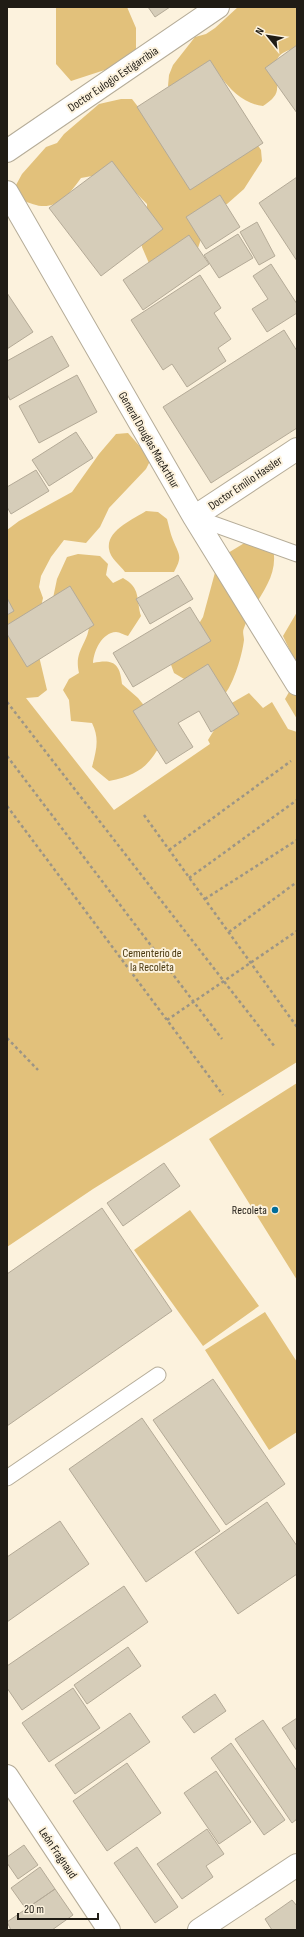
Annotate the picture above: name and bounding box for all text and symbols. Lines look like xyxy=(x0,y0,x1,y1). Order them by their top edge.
north arrow xyxy=(248,16,288,56)
text: N xyxy=(253,25,267,37)
street label: Doctor Eulogio Estigarribia xyxy=(65,43,162,115)
street label: General Douglas MacArthur xyxy=(115,389,183,492)
street label: Doctor Emilio Hassler xyxy=(206,453,285,514)
park label: Cementerio de la Recoleta xyxy=(122,946,182,975)
place label: Recoleta xyxy=(232,1203,267,1218)
marker: Recoleta xyxy=(270,1205,280,1215)
street label: León Fragnaud xyxy=(35,1825,80,1882)
scale bar xyxy=(18,1895,98,1921)
text: 20 m xyxy=(24,1902,44,1917)

